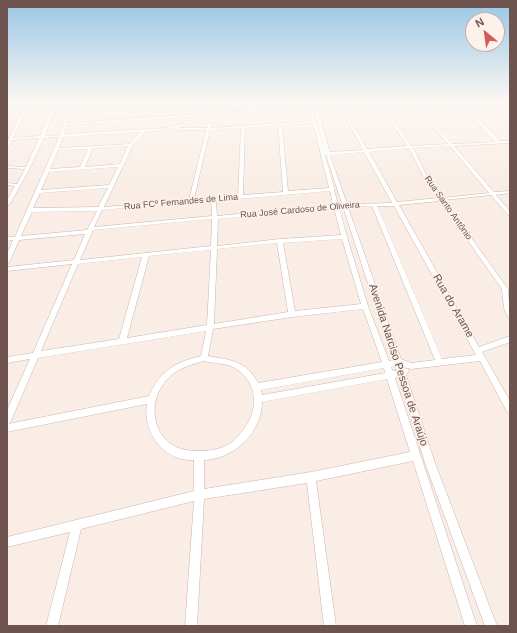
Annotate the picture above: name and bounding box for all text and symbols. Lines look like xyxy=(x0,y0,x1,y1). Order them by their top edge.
north arrow xyxy=(465,12,505,52)
text: N xyxy=(473,15,486,30)
street label: Rua Santo Antônio xyxy=(422,174,474,242)
street label: Rua FCº Fernandes de Lima xyxy=(124,192,238,212)
street label: Rua José Cardoso de Oliveira xyxy=(240,199,360,221)
street label: Rua do Arame xyxy=(430,272,476,340)
street label: Avenida Narciso Pessoa de Araújo xyxy=(365,282,431,448)

